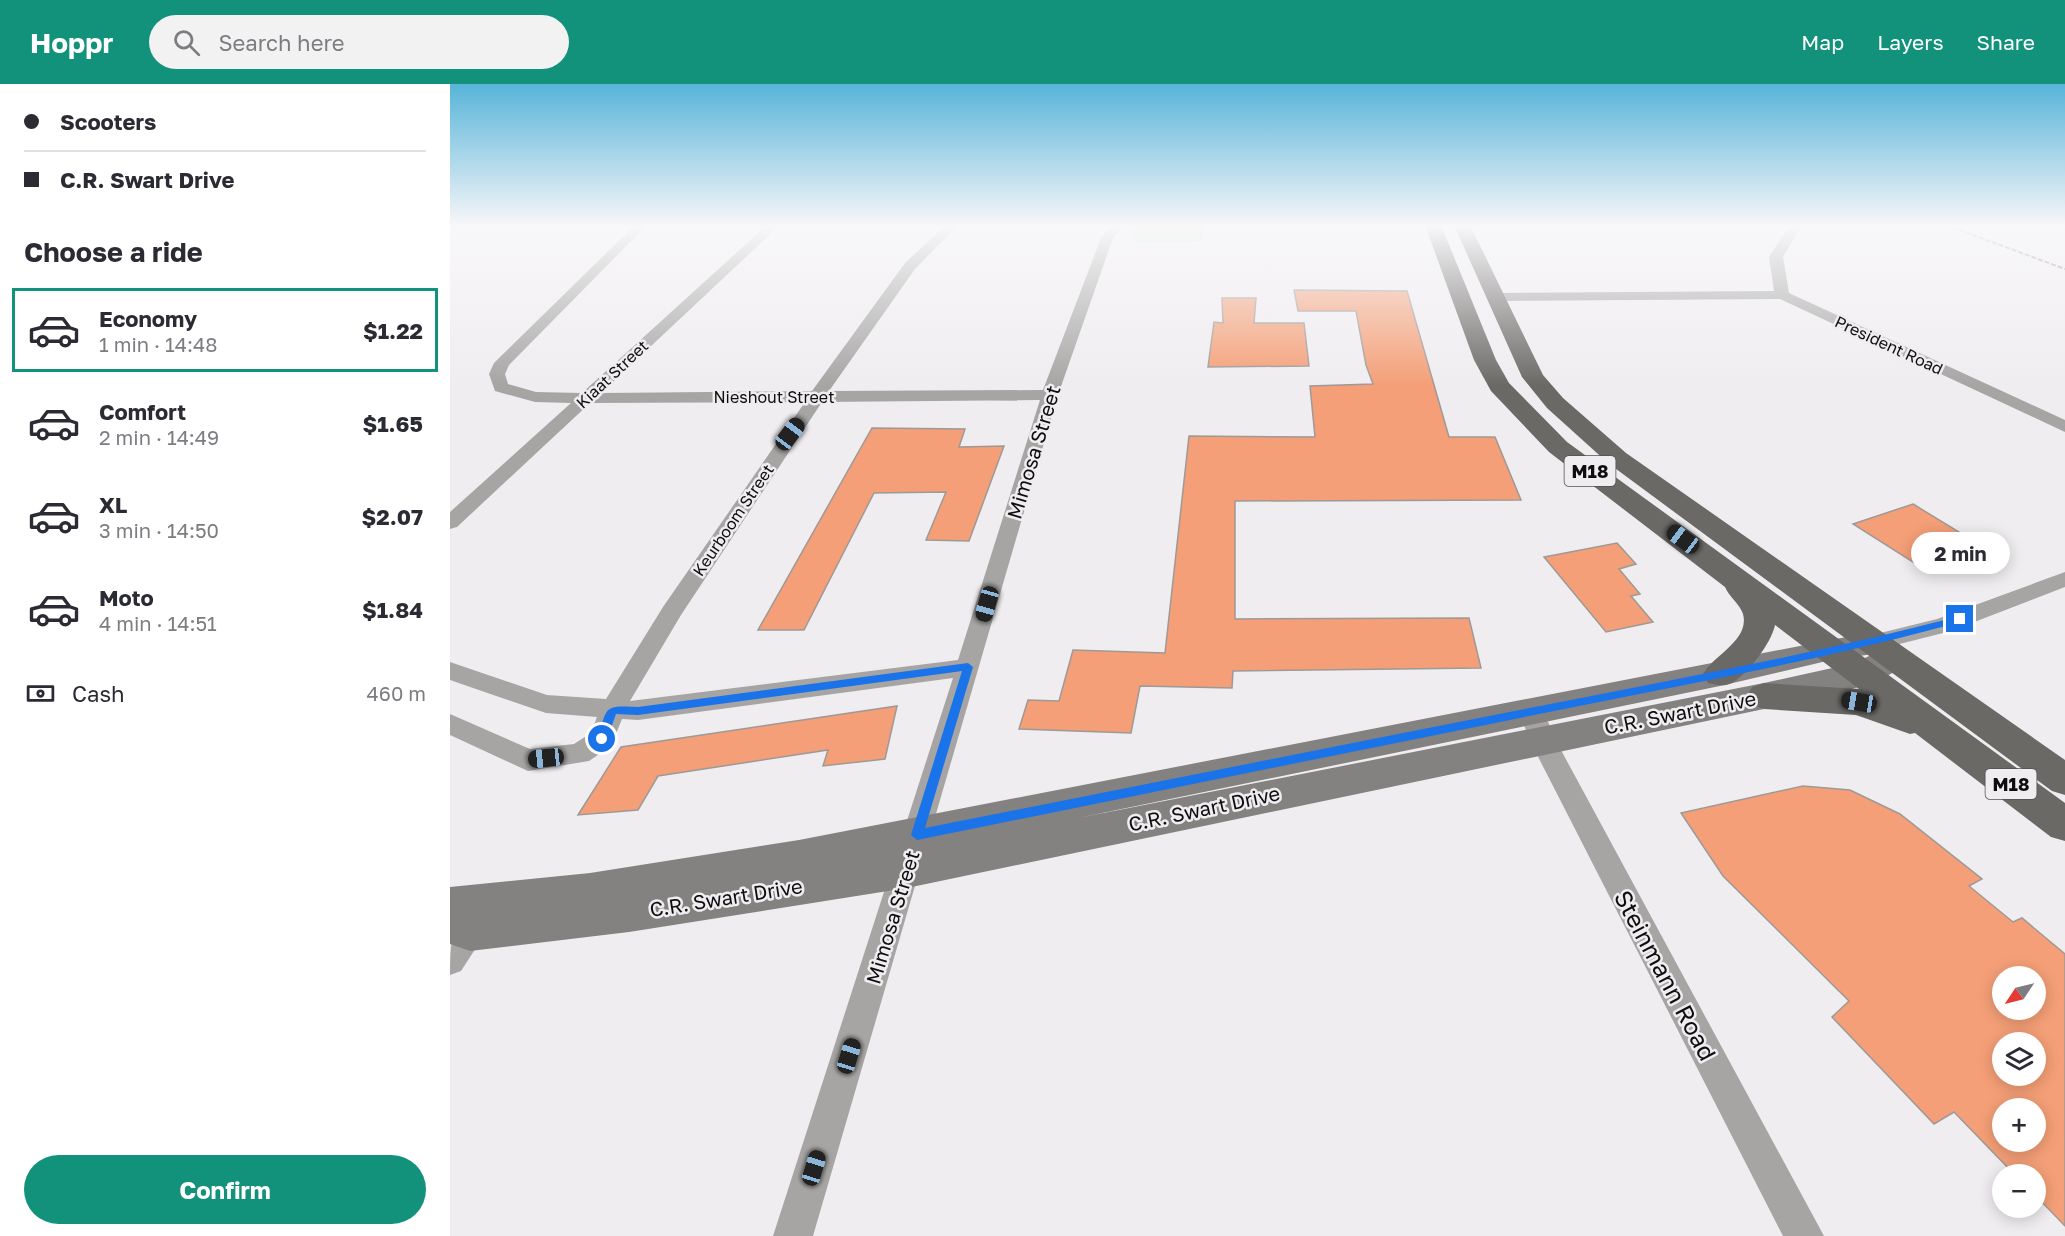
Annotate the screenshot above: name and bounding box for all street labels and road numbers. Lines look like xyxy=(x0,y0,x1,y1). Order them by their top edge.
street label: President Road xyxy=(1832,311,1946,379)
street label: Kiaat Street xyxy=(572,336,652,412)
street label: Mimosa Street xyxy=(1001,382,1065,522)
street label: Nieshout Street xyxy=(713,387,835,407)
road number: M18 xyxy=(1564,456,1616,486)
street label: Keurboom Street xyxy=(688,460,778,580)
street label: C.R. Swart Drive xyxy=(1602,686,1758,738)
road number: M18 xyxy=(1986,769,2036,799)
street label: C.R. Swart Drive xyxy=(1126,780,1282,836)
street label: Mimosa Street xyxy=(860,847,924,987)
street label: C.R. Swart Drive xyxy=(648,873,804,921)
street label: Steinmann Road xyxy=(1609,885,1723,1065)

